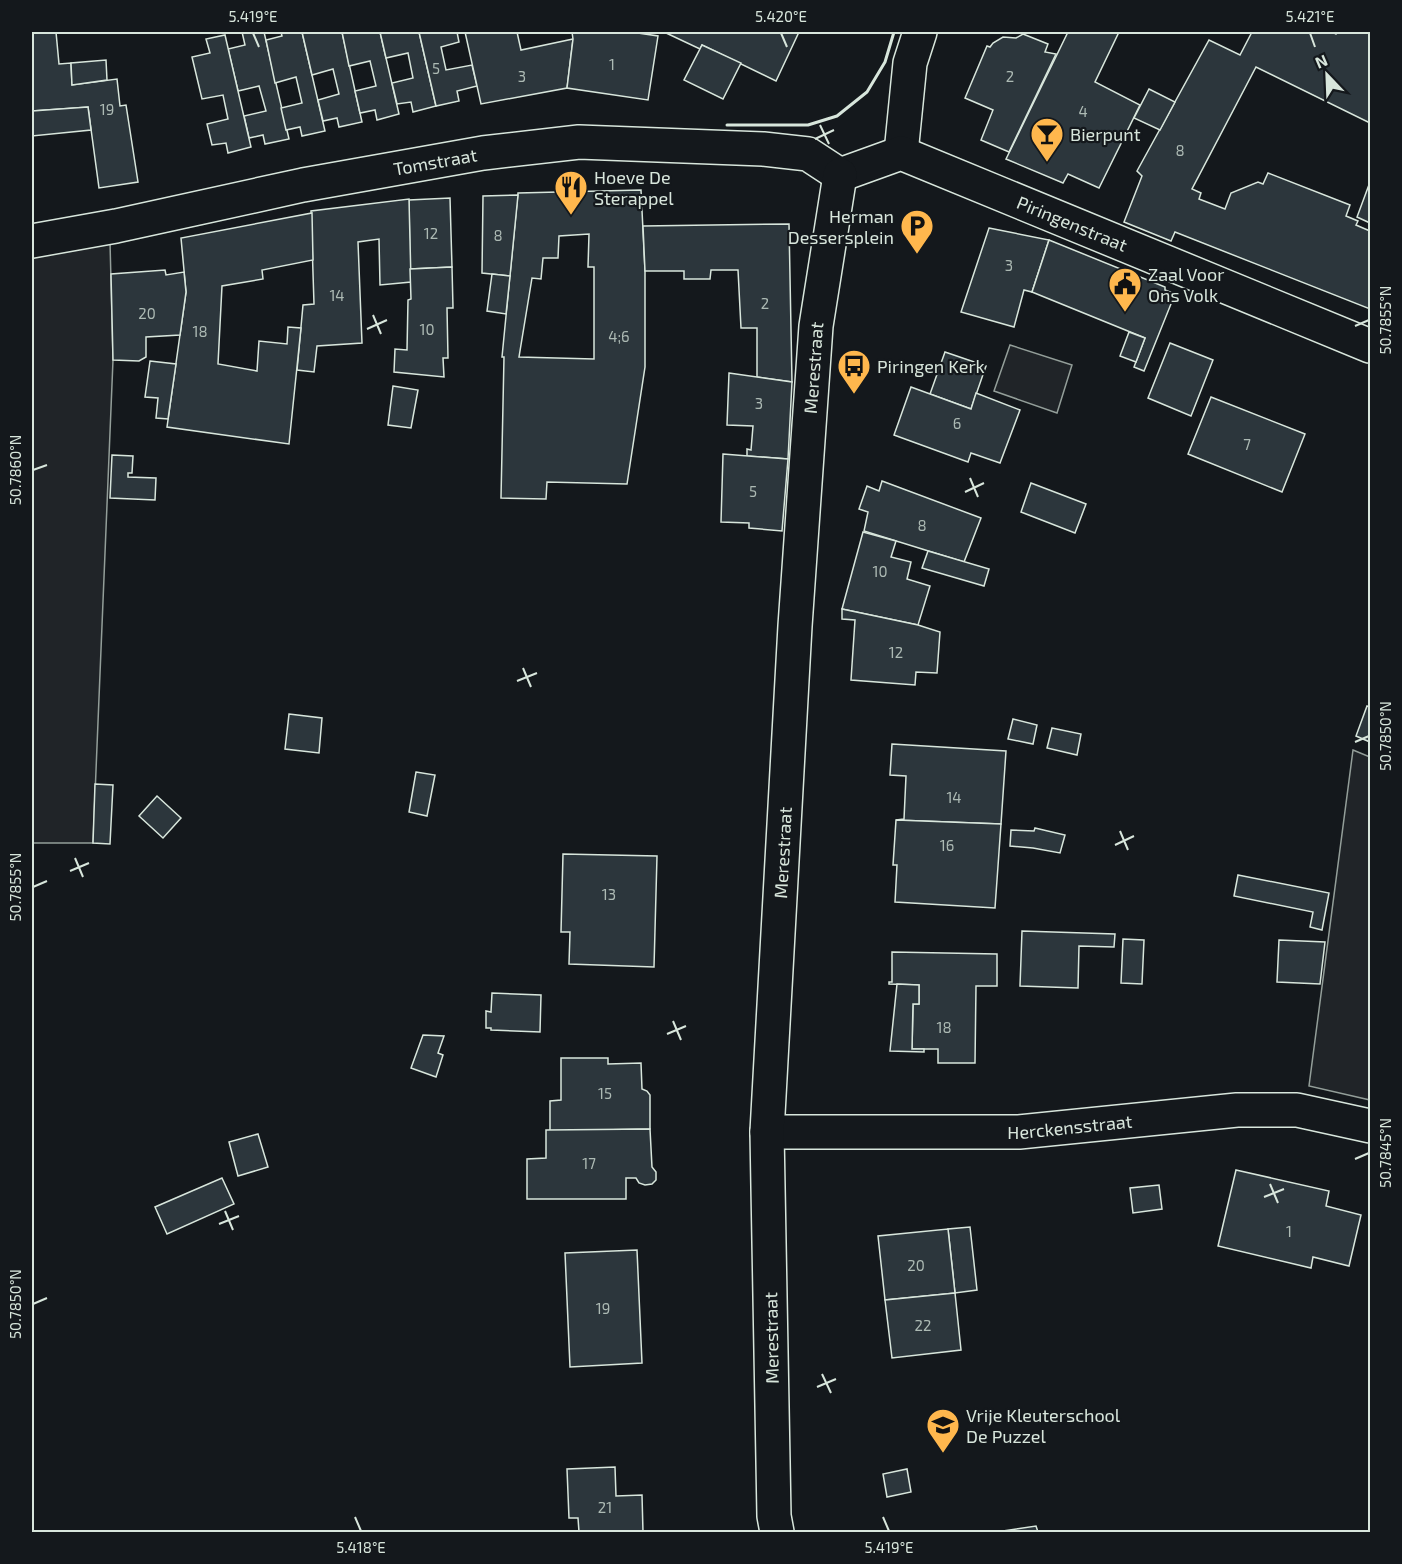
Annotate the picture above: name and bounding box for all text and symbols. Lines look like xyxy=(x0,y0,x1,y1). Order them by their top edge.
text: 5.419°E xyxy=(229,7,277,25)
text: 5.420°E xyxy=(755,7,807,25)
text: 5.421°E xyxy=(1286,7,1334,25)
north arrow xyxy=(1297,45,1357,105)
text: N xyxy=(1312,50,1330,72)
house number: 1 xyxy=(609,55,615,73)
house number: 5 xyxy=(432,59,440,77)
house number: 3 xyxy=(518,67,526,85)
house number: 2 xyxy=(1006,67,1014,85)
house number: 19 xyxy=(100,100,114,118)
house number: 4 xyxy=(1078,102,1088,120)
bar icon: Bierpunt xyxy=(1029,116,1065,163)
place label: Bierpunt xyxy=(1070,123,1141,145)
house number: 8 xyxy=(1175,141,1185,159)
street label: Tomstraat xyxy=(392,143,479,180)
place label: Hoeve De Sterappel xyxy=(594,166,674,209)
restaurant icon: Hoeve De Sterappel xyxy=(553,169,589,216)
street label: Piringenstraat xyxy=(1014,191,1131,256)
place label: Herman Dessersplein xyxy=(788,205,894,248)
parking icon: Herman Dessersplein xyxy=(899,208,935,255)
house number: 12 xyxy=(424,224,438,242)
house number: 8 xyxy=(493,226,503,244)
house number: 3 xyxy=(1005,256,1013,274)
place label: Zaal Voor Ons Volk xyxy=(1148,263,1224,306)
public building icon: Zaal Voor Ons Volk xyxy=(1107,266,1143,313)
house number: 14 xyxy=(329,286,345,304)
text: 50.7855°N xyxy=(1376,286,1394,354)
house number: 2 xyxy=(761,294,769,312)
house number: 20 xyxy=(138,304,156,322)
house number: 10 xyxy=(419,320,435,338)
street label: Merestraat xyxy=(799,320,828,414)
house number: 18 xyxy=(192,322,208,340)
house number: 4;6 xyxy=(608,327,630,345)
bus stop icon: Piringen Kerk xyxy=(836,348,872,395)
place label: Piringen Kerk xyxy=(877,355,985,377)
house number: 3 xyxy=(755,394,763,412)
house number: 6 xyxy=(953,414,961,432)
text: 50.7860°N xyxy=(6,435,24,505)
house number: 7 xyxy=(1243,435,1251,453)
house number: 5 xyxy=(749,482,757,500)
house number: 8 xyxy=(917,516,927,534)
house number: 10 xyxy=(872,562,888,580)
house number: 12 xyxy=(889,643,903,661)
text: 50.7850°N xyxy=(1376,701,1394,771)
house number: 14 xyxy=(946,788,962,806)
street label: Merestraat xyxy=(769,806,796,899)
house number: 16 xyxy=(940,836,954,854)
text: 50.7855°N xyxy=(6,853,24,921)
house number: 13 xyxy=(602,885,616,903)
house number: 18 xyxy=(936,1018,952,1036)
house number: 15 xyxy=(598,1084,612,1102)
street label: Herckensstraat xyxy=(1007,1110,1133,1143)
text: 50.7845°N xyxy=(1376,1118,1394,1188)
house number: 17 xyxy=(582,1154,596,1172)
house number: 1 xyxy=(1286,1222,1292,1240)
house number: 20 xyxy=(907,1256,925,1274)
text: 50.7850°N xyxy=(6,1269,24,1339)
street label: Merestraat xyxy=(759,1292,783,1384)
house number: 19 xyxy=(596,1299,610,1317)
house number: 22 xyxy=(915,1316,931,1334)
place label: Vrije Kleuterschool De Puzzel xyxy=(966,1404,1121,1447)
school or university icon: Vrije Kleuterschool De Puzzel xyxy=(925,1407,961,1454)
house number: 21 xyxy=(598,1498,612,1516)
text: 5.418°E xyxy=(336,1538,386,1556)
text: 5.419°E xyxy=(865,1538,913,1556)

